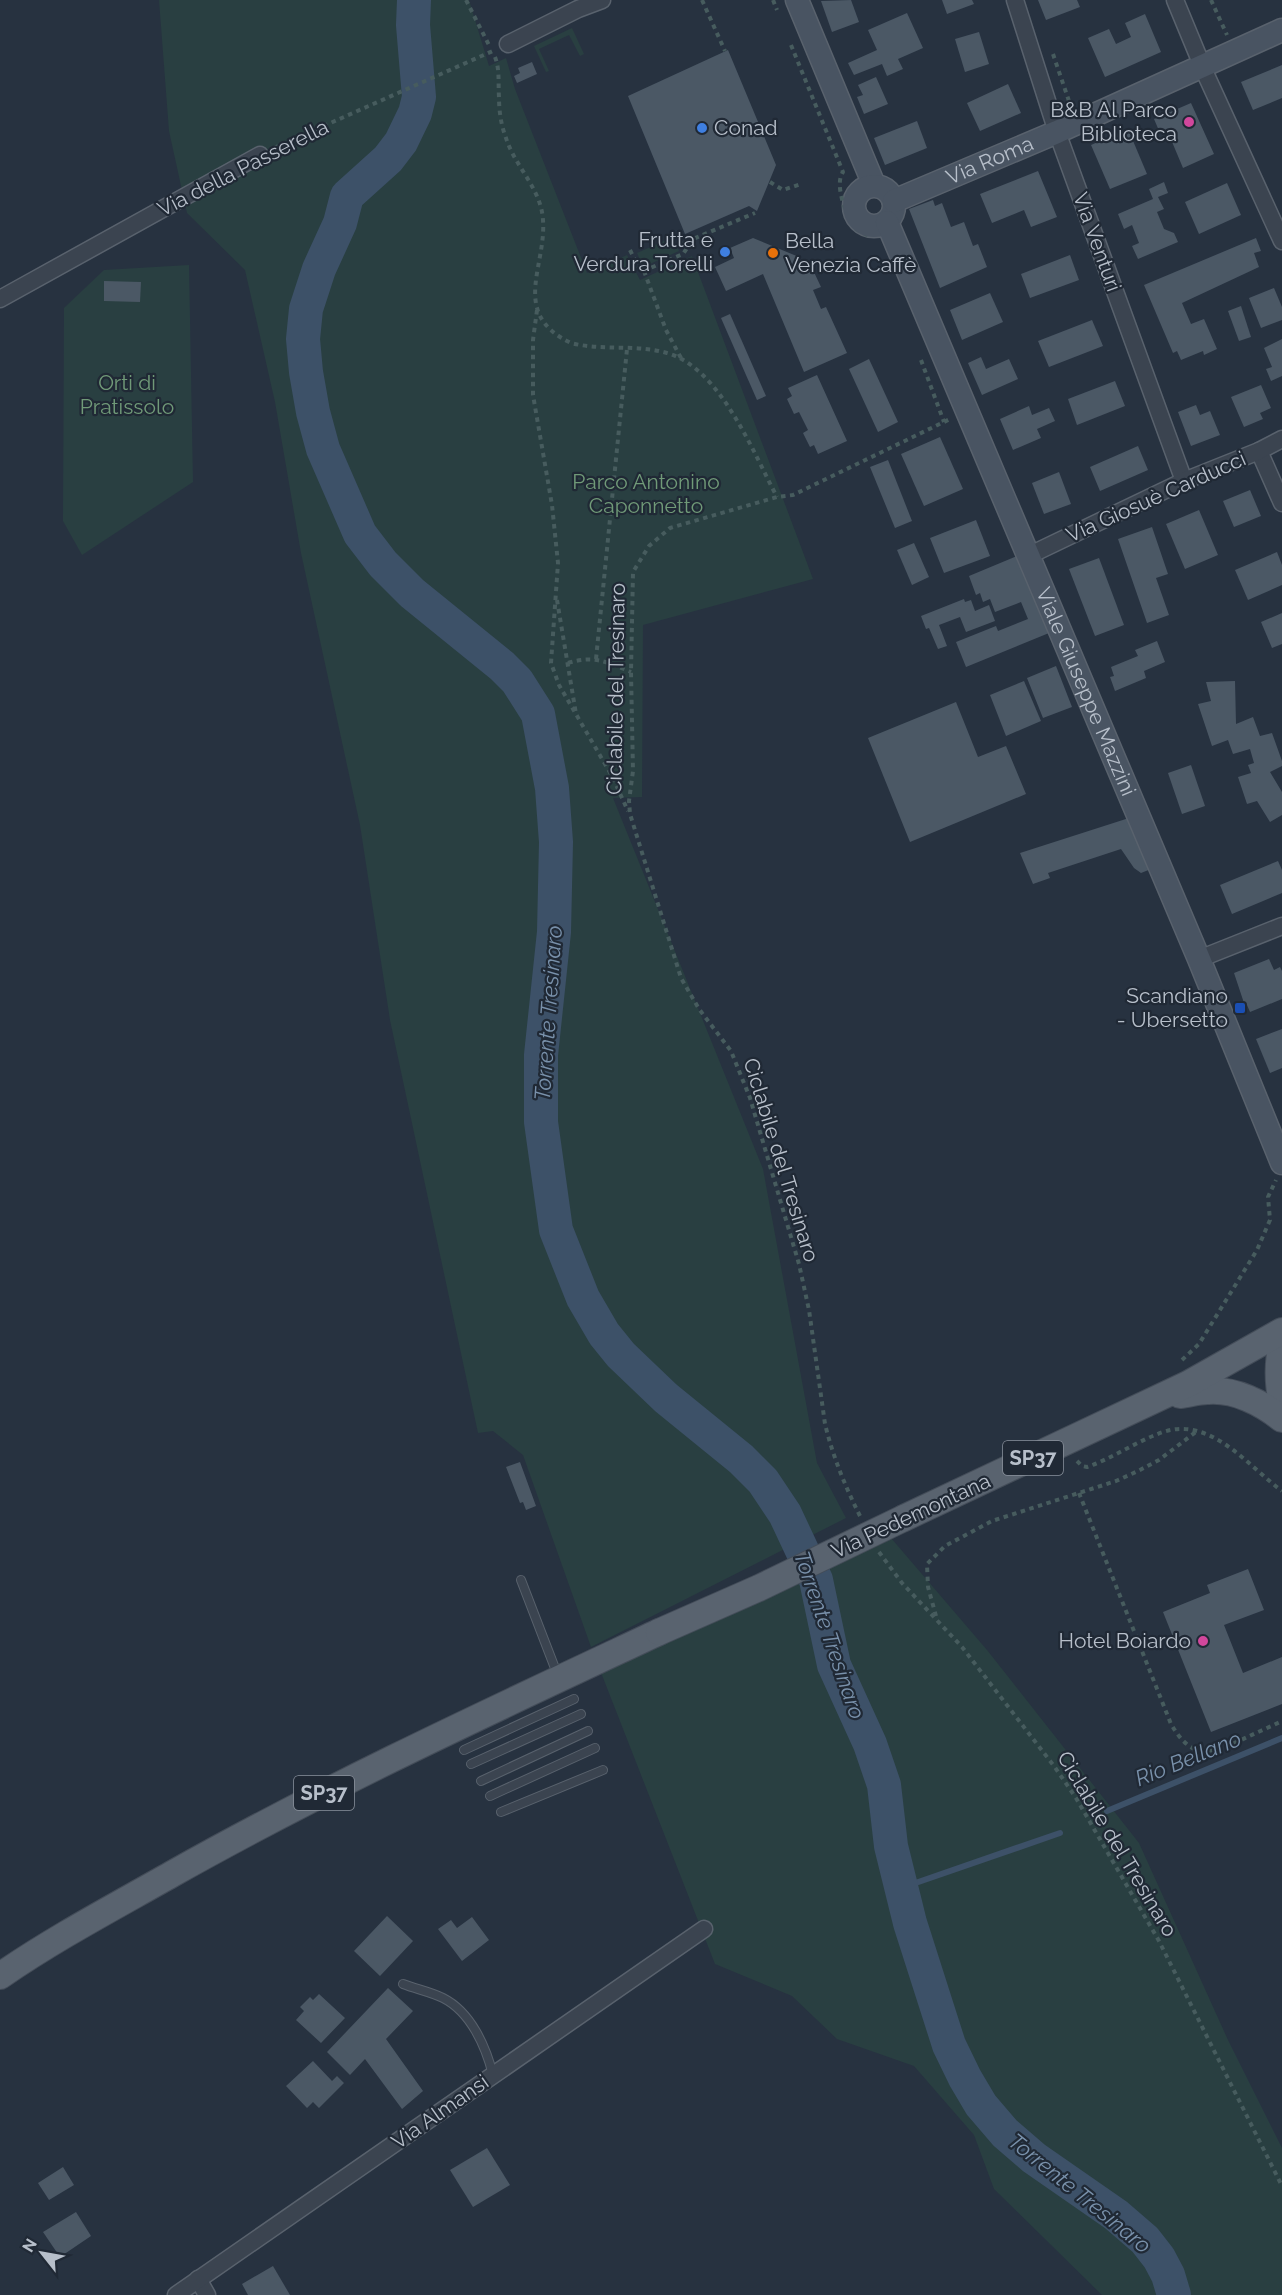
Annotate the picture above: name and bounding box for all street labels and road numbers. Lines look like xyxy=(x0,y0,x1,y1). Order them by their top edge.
street label: Via della Passerella xyxy=(153,114,332,221)
street label: Via Roma xyxy=(942,130,1037,189)
street label: Via Venturi xyxy=(1068,189,1127,295)
street label: Via Giosuè Carducci xyxy=(1062,446,1250,547)
street label: Ciclabile del Tresinaro xyxy=(601,583,630,795)
street label: Viale Giuseppe Mazzini xyxy=(1031,584,1141,799)
street label: Ciclabile del Tresinaro xyxy=(739,1055,824,1265)
road number: SP37 xyxy=(1003,1441,1063,1475)
street label: Via Pedemontana xyxy=(827,1468,994,1563)
street label: Ciclabile del Tresinaro xyxy=(1052,1746,1183,1941)
road number: SP37 xyxy=(294,1776,354,1810)
street label: Via Almansi xyxy=(386,2069,493,2154)

